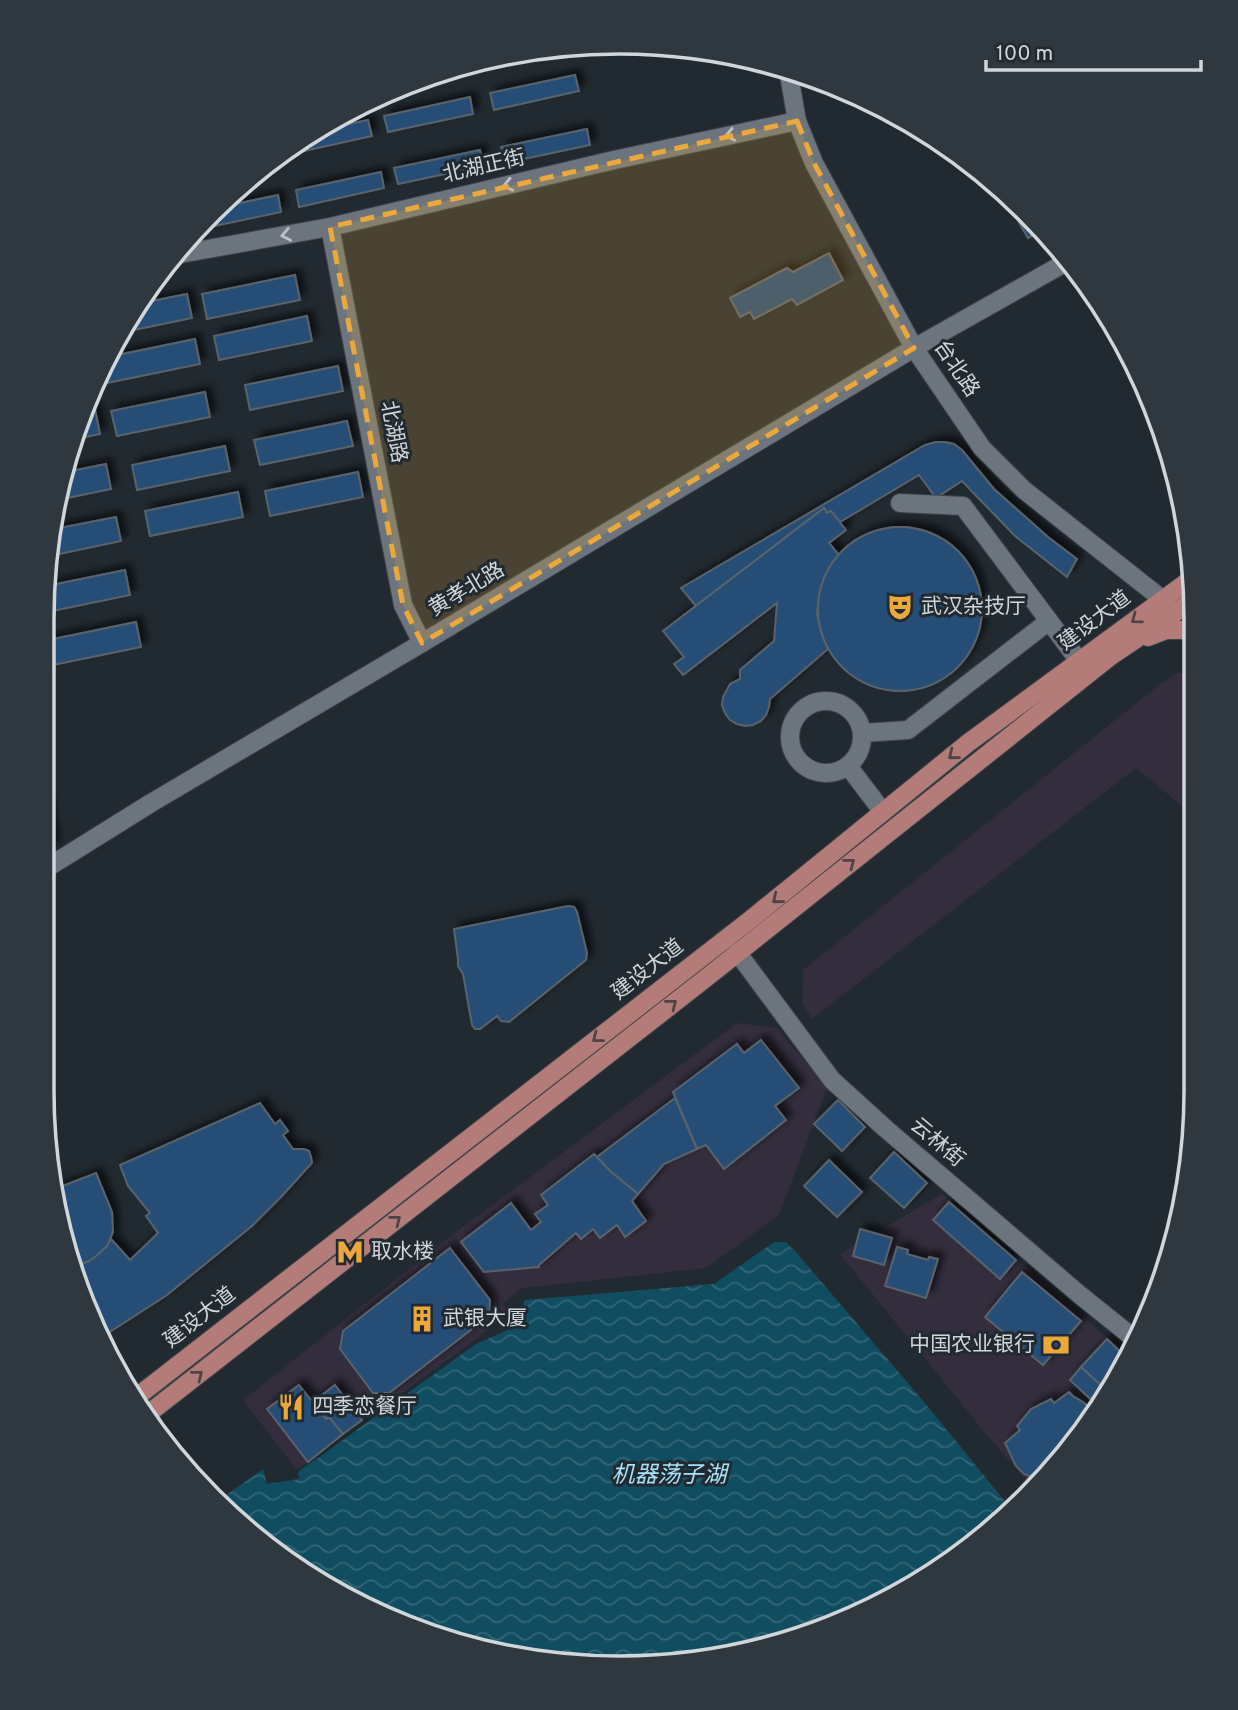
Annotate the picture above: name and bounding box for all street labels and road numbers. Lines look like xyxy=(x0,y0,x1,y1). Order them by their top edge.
street label: 北湖正街 xyxy=(440,144,528,190)
street label: 台北路 xyxy=(927,335,985,403)
street label: 北湖路 xyxy=(374,399,412,465)
street label: 黄孝北路 xyxy=(424,557,510,623)
street label: 建设大道 xyxy=(1053,585,1137,657)
street label: 建设大道 xyxy=(607,934,689,1006)
street label: 云林街 xyxy=(904,1112,970,1174)
street label: 建设大道 xyxy=(159,1282,241,1354)

